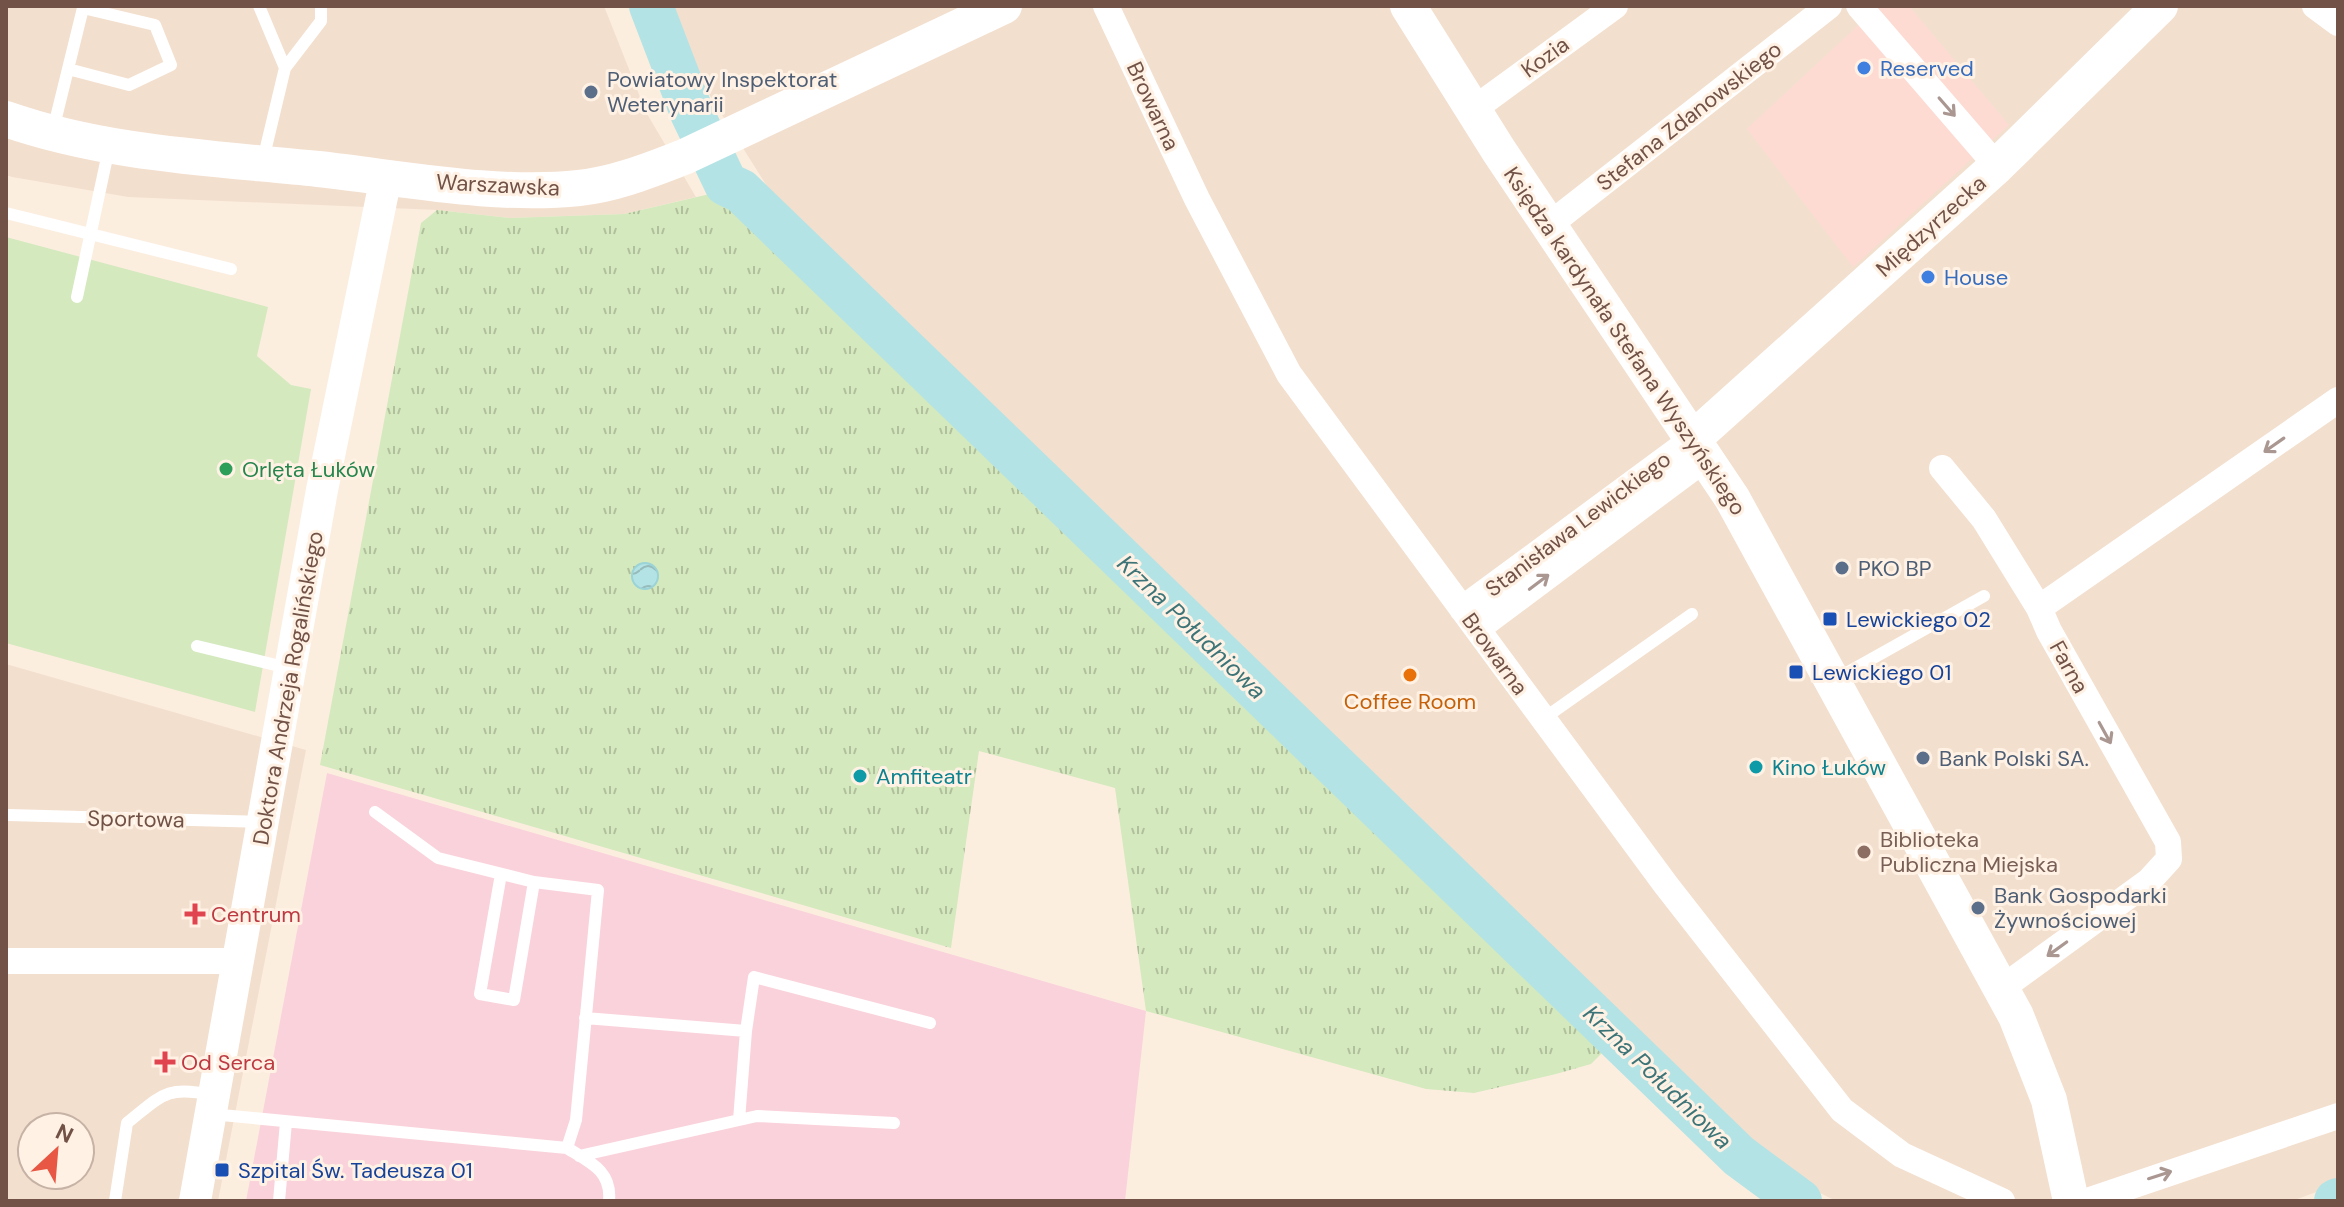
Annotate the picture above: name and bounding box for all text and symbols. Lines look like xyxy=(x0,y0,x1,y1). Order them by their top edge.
street label: Kozia xyxy=(1515,30,1575,84)
street label: Stefana Zdanowskiego xyxy=(1590,35,1788,197)
place label: Reserved xyxy=(1880,54,1974,83)
street label: Browarna xyxy=(1120,57,1186,155)
marker: Reserved xyxy=(1855,59,1873,77)
place label: Powiatowy Inspektorat Weterynarii xyxy=(607,65,837,119)
marker: Powiatowy Inspektorat Weterynarii xyxy=(582,83,600,101)
one-way arrow xyxy=(1937,97,1955,117)
street label: Księdza kardynała Stefana Wyszyńskiego xyxy=(1497,161,1753,521)
street label: Warszawska xyxy=(435,167,561,203)
street label: Międzyrzecka xyxy=(1870,169,1992,283)
place label: House xyxy=(1944,263,2008,292)
marker: House xyxy=(1919,268,1937,286)
one-way arrow xyxy=(2264,437,2286,453)
street label: Stanisława Lewickiego xyxy=(1479,445,1677,603)
place label: Orlęta Łuków xyxy=(242,455,375,484)
marker: Orlęta Łuków xyxy=(217,460,235,478)
street label: Doktora Andrzeja Rogalińskiego xyxy=(246,529,330,847)
water label: Krzna Południowa xyxy=(1111,548,1273,706)
place label: PKO BP xyxy=(1858,554,1932,583)
marker: PKO BP xyxy=(1833,559,1851,577)
one-way arrow xyxy=(1527,573,1549,590)
place label: Lewickiego 02 xyxy=(1846,605,1991,634)
street label: Browarna xyxy=(1455,607,1535,701)
marker: Lewickiego 02 xyxy=(1821,610,1839,628)
street label: Farna xyxy=(2043,636,2095,698)
place label: Lewickiego 01 xyxy=(1812,658,1951,687)
marker: Lewickiego 01 xyxy=(1787,663,1805,681)
marker: Coffee Room xyxy=(1401,666,1419,684)
place label: Coffee Room xyxy=(1344,687,1476,716)
one-way arrow xyxy=(2098,720,2114,744)
place label: Bank Polski SA. xyxy=(1939,744,2089,773)
marker: Bank Polski SA. xyxy=(1914,749,1932,767)
place label: Kino Łuków xyxy=(1772,753,1886,782)
marker: Kino Łuków xyxy=(1747,758,1765,776)
place label: Amfiteatr xyxy=(876,762,972,791)
marker: Amfiteatr xyxy=(851,767,869,785)
street label: Sportowa xyxy=(87,804,185,834)
place label: Biblioteka Publiczna Miejska xyxy=(1880,825,2058,879)
marker: Biblioteka Publiczna Miejska xyxy=(1855,843,1873,861)
place label: Bank Gospodarki Żywnościowej xyxy=(1994,881,2167,935)
marker: Bank Gospodarki Żywnościowej xyxy=(1969,899,1987,917)
place label: Centrum xyxy=(211,900,301,929)
marker: Centrum xyxy=(186,905,204,923)
one-way arrow xyxy=(2046,941,2068,958)
water label: Krzna Południowa xyxy=(1577,998,1739,1156)
place label: Od Serca xyxy=(181,1048,275,1077)
marker: Od Serca xyxy=(156,1053,174,1071)
north arrow xyxy=(16,1111,96,1191)
text: N xyxy=(51,1117,78,1150)
place label: Szpital Św. Tadeusza 01 xyxy=(238,1156,473,1185)
marker: Szpital Św. Tadeusza 01 xyxy=(213,1161,231,1179)
one-way arrow xyxy=(2148,1167,2173,1182)

